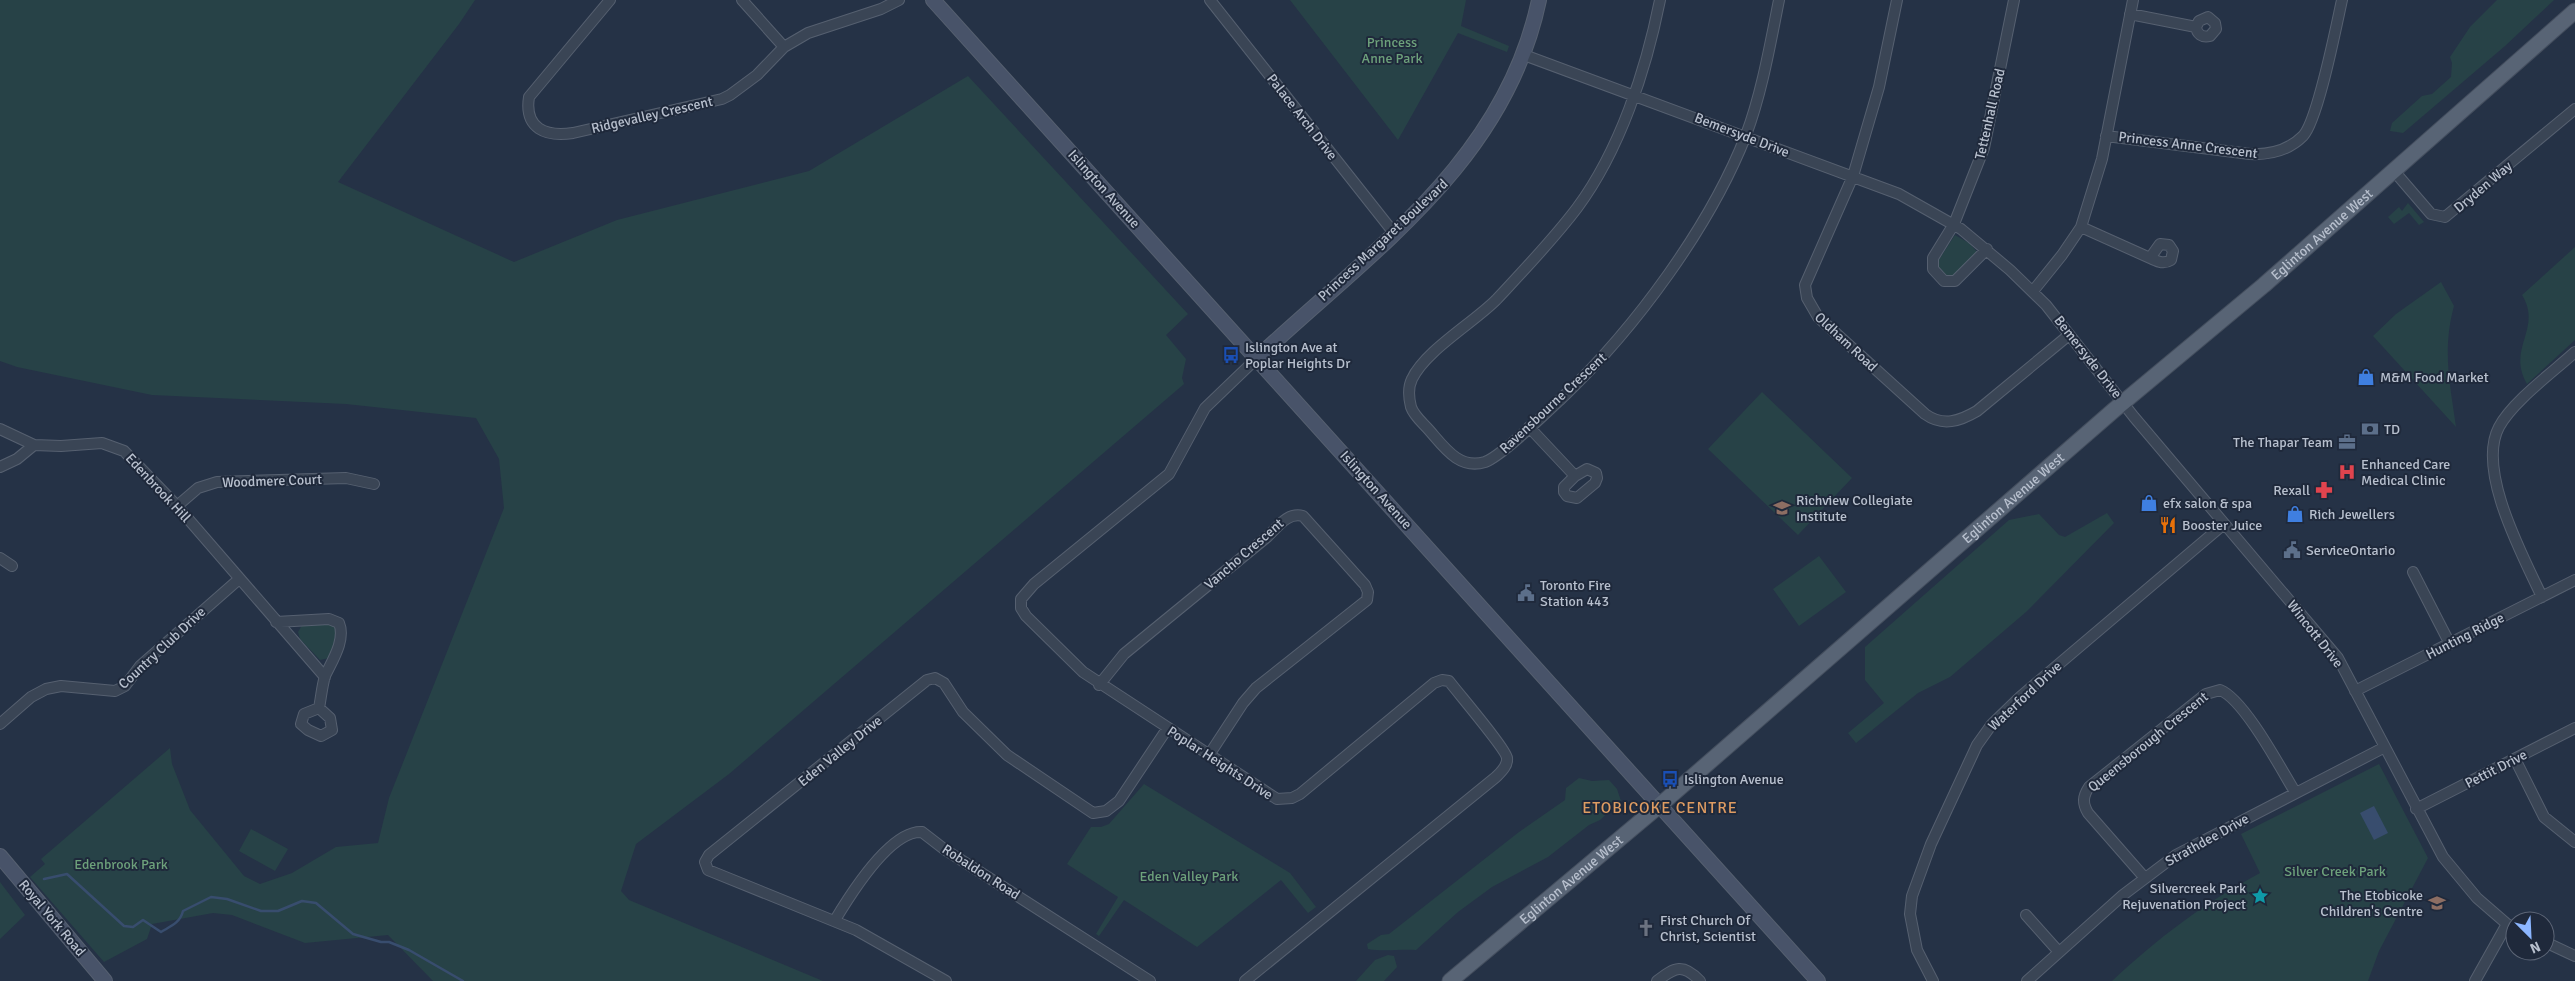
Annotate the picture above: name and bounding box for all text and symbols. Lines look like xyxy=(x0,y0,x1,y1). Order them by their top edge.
park label: Princess Anne Park xyxy=(1362,34,1422,67)
street label: Tettenhall Road xyxy=(1971,67,2009,161)
street label: Palace Arch Drive xyxy=(1263,71,1341,163)
street label: Ridgevalley Crescent xyxy=(590,93,715,137)
street label: Bemersyde Drive xyxy=(1692,109,1792,161)
street label: Princess Anne Crescent xyxy=(2118,128,2259,162)
street label: Islington Avenue xyxy=(1064,146,1144,232)
street label: Dryden Way xyxy=(2450,157,2516,216)
street label: Princess Margaret Boulevard xyxy=(1315,175,1451,305)
street label: Eglinton Avenue West xyxy=(2267,185,2376,283)
street label: Oldham Road xyxy=(1811,309,1881,375)
street label: Bemersyde Drive xyxy=(2050,312,2126,402)
place label: Islington Ave at Poplar Heights Dr xyxy=(1245,339,1351,372)
bus stop icon: Islington Ave at Poplar Heights Dr xyxy=(1221,345,1241,365)
street label: Ravensbourne Crescent xyxy=(1496,349,1610,457)
shop icon: M&M Food Market xyxy=(2356,367,2376,387)
place label: M&M Food Market xyxy=(2380,369,2489,386)
bank icon: TD xyxy=(2360,419,2380,439)
place label: TD xyxy=(2384,421,2400,438)
office icon: The Thapar Team xyxy=(2337,432,2357,452)
place label: The Thapar Team xyxy=(2233,434,2333,451)
street label: Islington Avenue xyxy=(1336,447,1416,533)
street label: Eglinton Avenue West xyxy=(1959,449,2068,547)
street label: Edenbrook Hill xyxy=(122,450,194,526)
place label: Enhanced Care Medical Clinic xyxy=(2361,456,2450,489)
hospital icon: Enhanced Care Medical Clinic xyxy=(2337,462,2357,482)
street label: Woodmere Court xyxy=(222,471,322,491)
pharmacy icon: Rexall xyxy=(2314,480,2334,500)
place label: Rexall xyxy=(2273,482,2310,499)
place label: Richview Collegiate Institute xyxy=(1796,492,1913,525)
shop icon: efx salon & spa xyxy=(2139,493,2159,513)
place label: efx salon & spa xyxy=(2163,495,2252,512)
school or university icon: Richview Collegiate Institute xyxy=(1772,498,1792,518)
shop icon: Rich Jewellers xyxy=(2285,504,2305,524)
place label: Rich Jewellers xyxy=(2309,506,2395,523)
street label: Vancho Crescent xyxy=(1201,515,1287,593)
restaurant icon: Booster Juice xyxy=(2158,515,2178,535)
place label: Booster Juice xyxy=(2182,517,2262,534)
public building icon: ServiceOntario xyxy=(2282,540,2302,560)
place label: ServiceOntario xyxy=(2306,542,2395,559)
place label: Toronto Fire Station 443 xyxy=(1540,577,1611,610)
public building icon: Toronto Fire Station 443 xyxy=(1516,583,1536,603)
street label: Wincott Drive xyxy=(2283,597,2347,671)
street label: Country Club Drive xyxy=(115,603,209,693)
street label: Hunting Ridge xyxy=(2423,609,2507,663)
street label: Waterford Drive xyxy=(1985,658,2065,734)
street label: Queensborough Crescent xyxy=(2084,688,2212,796)
street label: Eden Valley Drive xyxy=(795,712,885,790)
street label: Poplar Heights Drive xyxy=(1164,723,1276,803)
street label: Pettit Drive xyxy=(2462,746,2530,792)
bus stop icon: Islington Avenue xyxy=(1660,769,1680,789)
place label: Islington Avenue xyxy=(1684,771,1784,788)
district label: ETOBICOKE CENTRE xyxy=(1582,798,1738,818)
street label: Strathdee Drive xyxy=(2162,810,2252,870)
street label: Eglinton Avenue West xyxy=(1516,831,1626,928)
street label: Robaldon Road xyxy=(939,841,1023,903)
park label: Edenbrook Park xyxy=(74,856,168,873)
park label: Silver Creek Park xyxy=(2284,863,2386,880)
park label: Eden Valley Park xyxy=(1140,868,1238,885)
street label: Royal York Road xyxy=(15,876,89,960)
place label: Silvercreek Park Rejuvenation Project xyxy=(2122,880,2246,913)
place icon: Silvercreek Park Rejuvenation Project xyxy=(2250,886,2270,906)
place label: The Etobicoke Children's Centre xyxy=(2320,887,2423,920)
school or university icon: The Etobicoke Children's Centre xyxy=(2427,893,2447,913)
north arrow xyxy=(2505,911,2555,961)
place label: First Church Of Christ, Scientist xyxy=(1660,912,1756,945)
church icon: First Church Of Christ, Scientist xyxy=(1636,918,1656,938)
text: N xyxy=(2527,938,2543,957)

